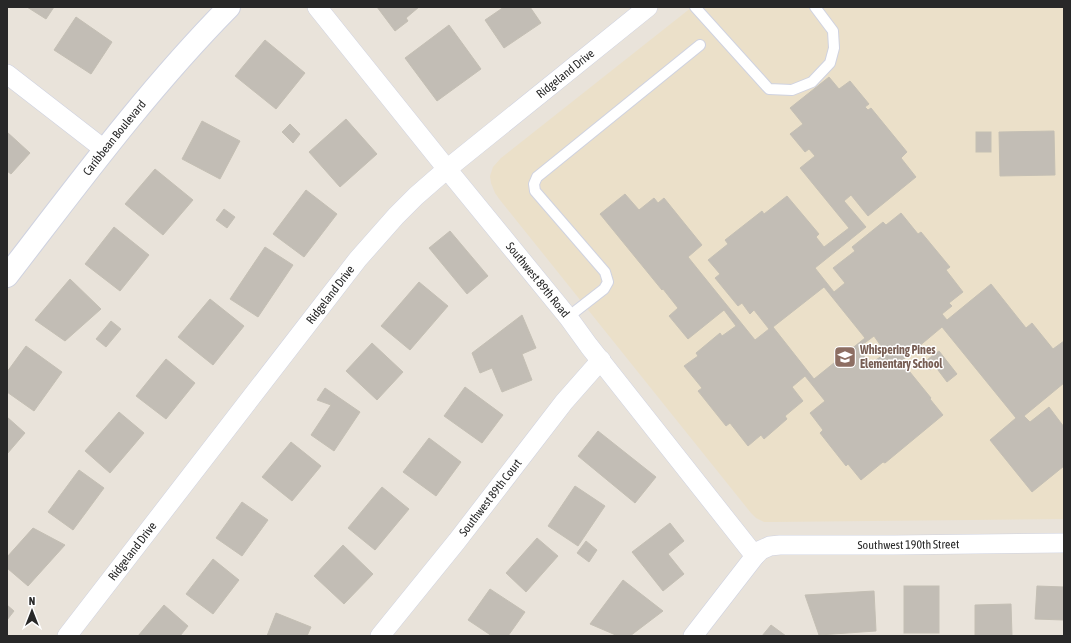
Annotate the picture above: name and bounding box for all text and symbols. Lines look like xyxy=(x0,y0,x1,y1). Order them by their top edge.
street label: Ridgeland Drive xyxy=(534,46,597,101)
street label: Caribbean Boulevard xyxy=(80,97,149,178)
street label: Southwest 89th Road xyxy=(503,240,572,320)
street label: Ridgeland Drive xyxy=(303,263,357,327)
place label: Whispering Pines Elementary School xyxy=(859,343,943,371)
school or university icon: Whispering Pines Elementary School xyxy=(832,344,858,370)
street label: Southwest 89th Court xyxy=(456,456,525,539)
street label: Ridgeland Drive xyxy=(105,519,159,583)
street label: Southwest 190th Street xyxy=(857,537,960,552)
north arrow xyxy=(12,591,52,631)
text: N xyxy=(29,595,35,607)

